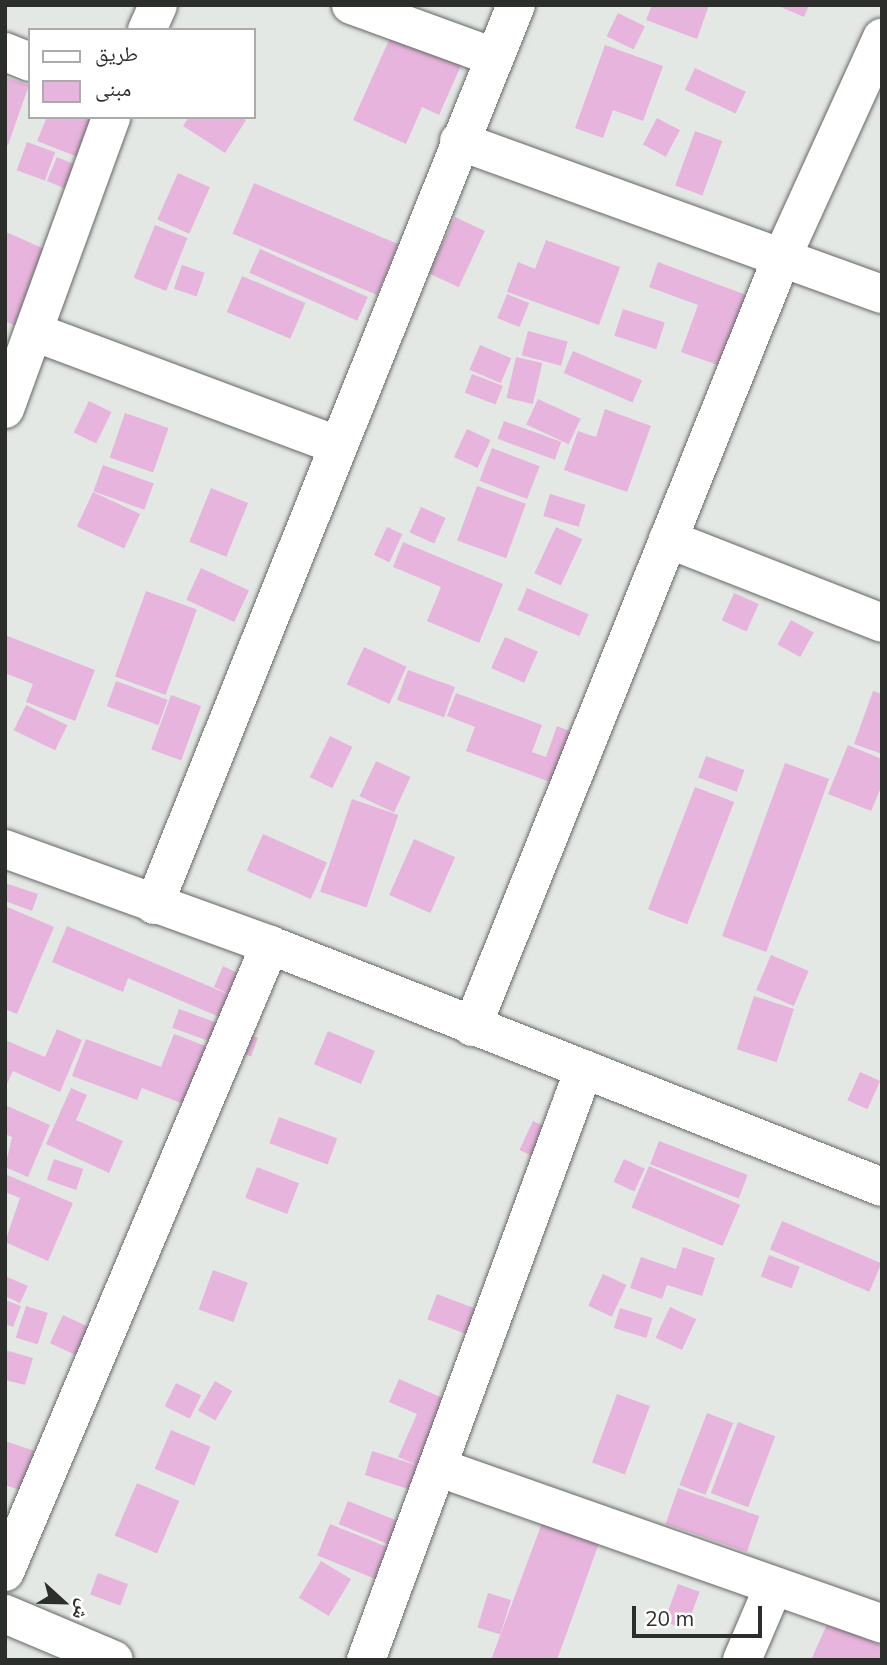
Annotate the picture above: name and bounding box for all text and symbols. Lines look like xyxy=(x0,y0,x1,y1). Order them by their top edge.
legend xyxy=(28,28,256,119)
text: طريق xyxy=(95,40,138,66)
text: مبنى xyxy=(95,75,131,101)
north arrow xyxy=(28,1567,98,1637)
scale bar xyxy=(635,1592,764,1636)
text: ش xyxy=(68,1596,97,1624)
text: 20 m xyxy=(645,1605,694,1631)

